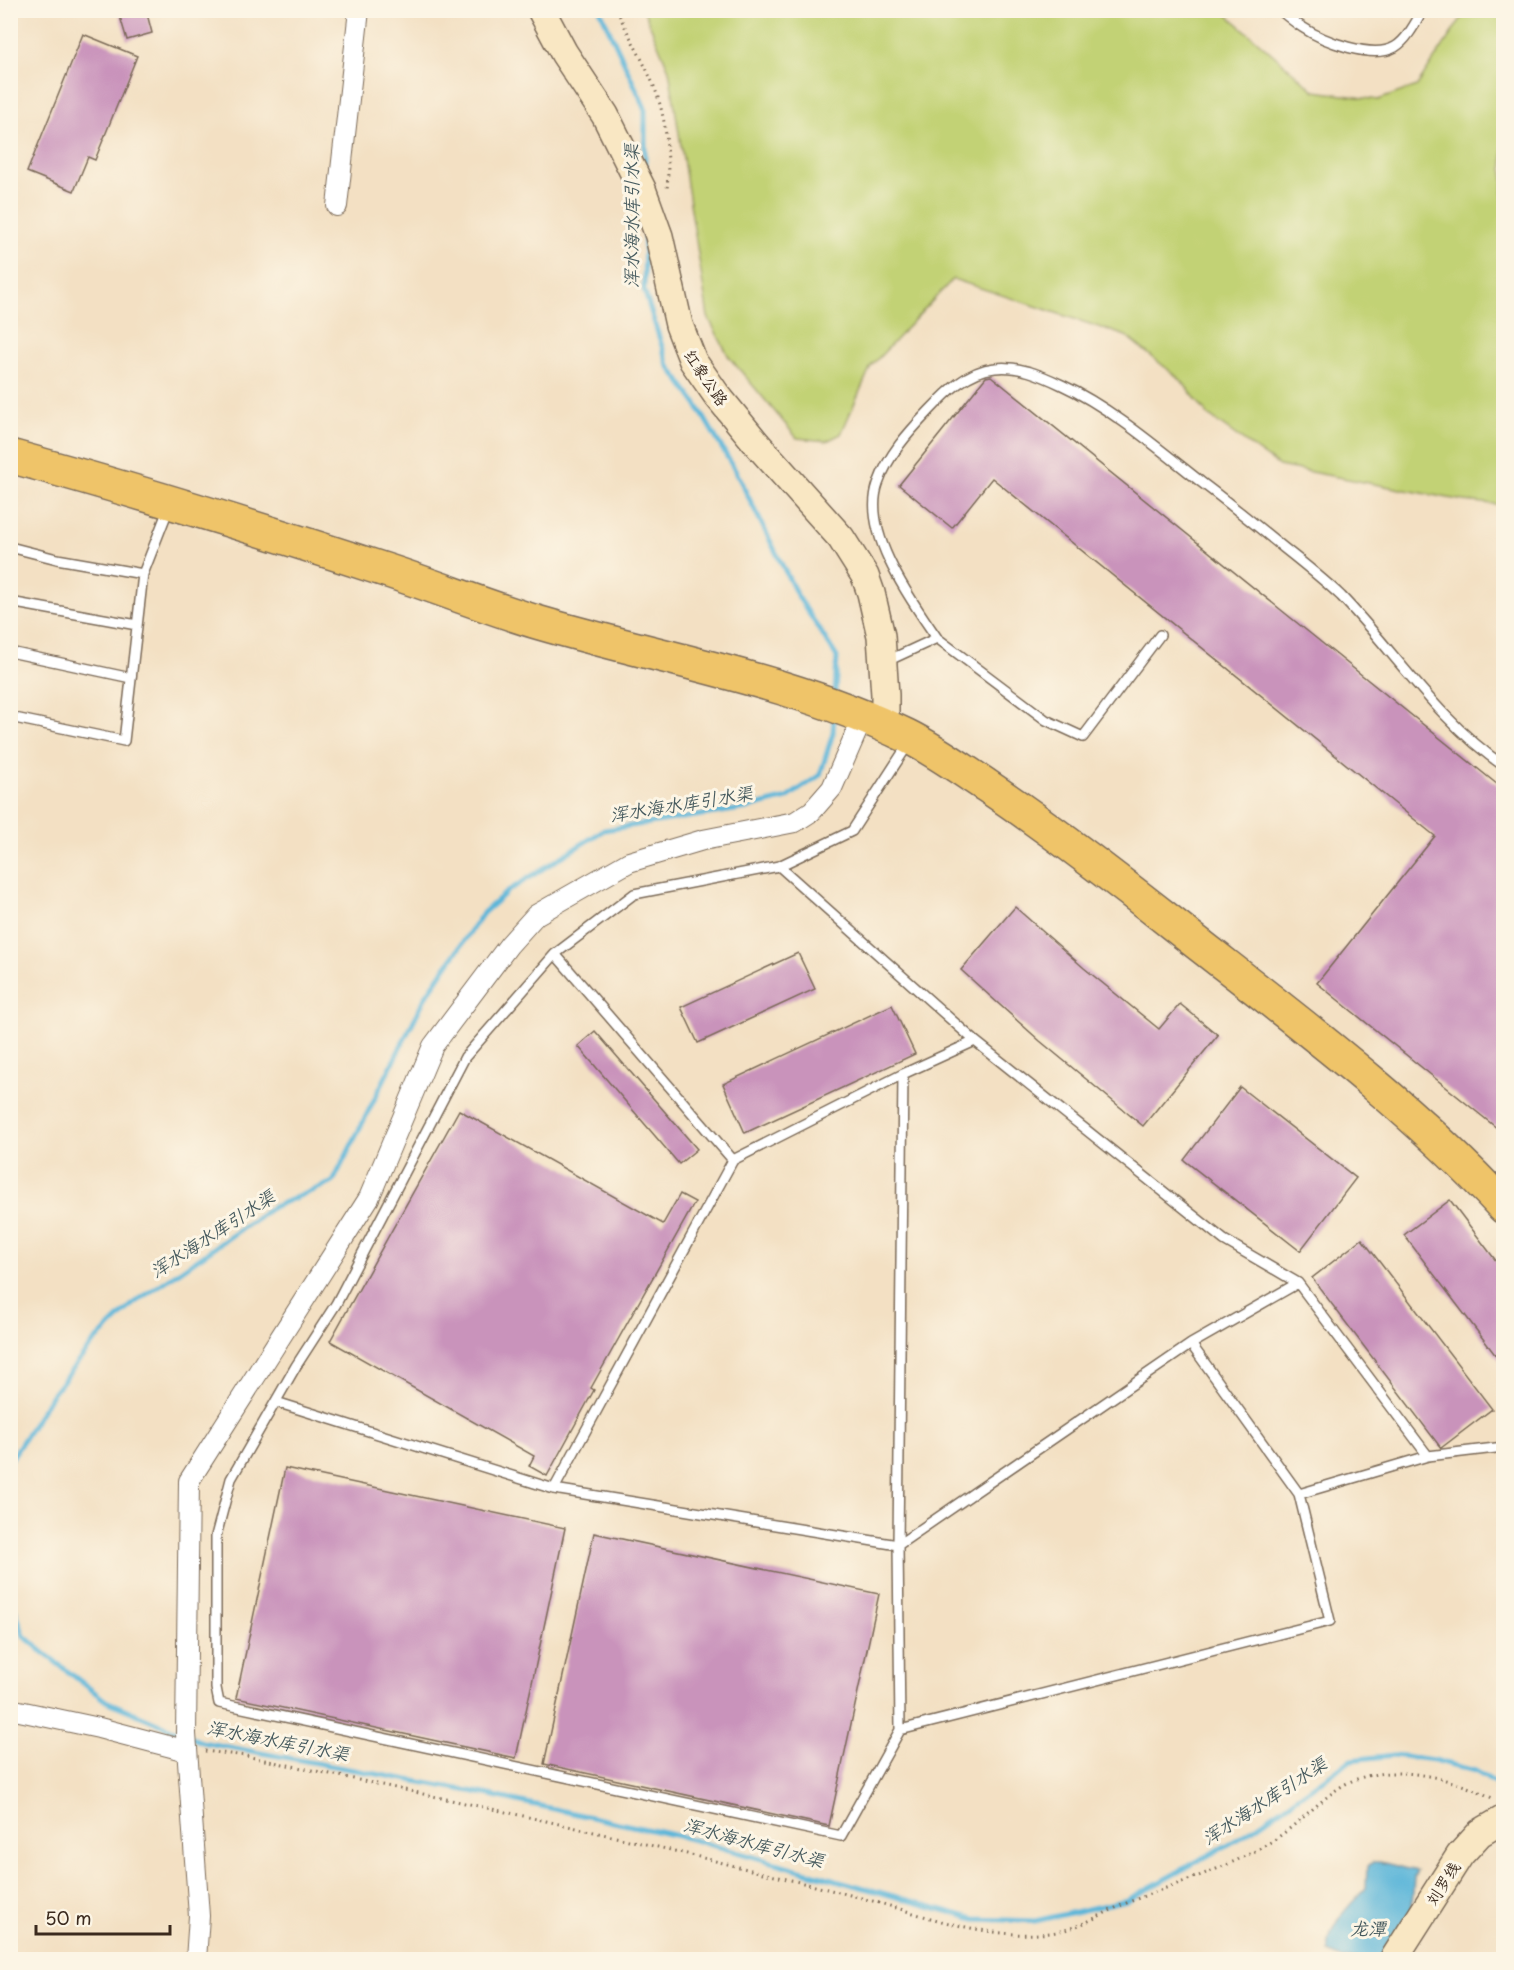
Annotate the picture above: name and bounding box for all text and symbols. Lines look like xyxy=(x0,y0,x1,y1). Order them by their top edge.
water label: 浑水海水库引水渠 xyxy=(617,142,644,288)
street label: 红象公路 xyxy=(679,344,735,410)
water label: 浑水海水库引水渠 xyxy=(608,778,756,828)
water label: 浑水海水库引水渠 xyxy=(144,1181,281,1284)
water label: 浑水海水库引水渠 xyxy=(205,1713,353,1767)
water label: 浑水海水库引水渠 xyxy=(1196,1748,1333,1851)
water label: 浑水海水库引水渠 xyxy=(681,1810,829,1874)
street label: 刘罗线 xyxy=(1419,1856,1465,1910)
scale bar xyxy=(36,1898,170,1936)
text: 50 m xyxy=(45,1904,92,1931)
water label: 龙潭 xyxy=(1350,1914,1388,1941)

